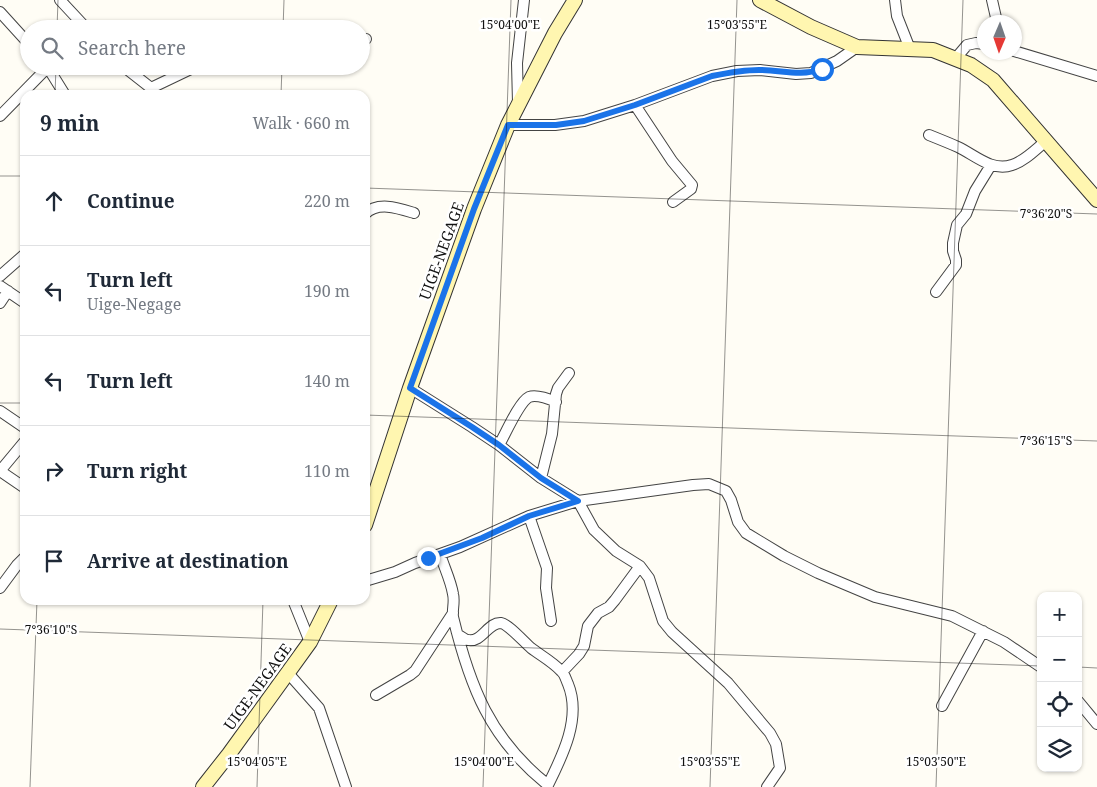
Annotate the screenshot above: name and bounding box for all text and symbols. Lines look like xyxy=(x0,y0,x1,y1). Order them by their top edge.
north arrow xyxy=(977,15,1022,60)
text: 15°04'00"E xyxy=(480,16,540,33)
text: 15°03'55"E xyxy=(707,16,767,33)
search box xyxy=(20,20,370,75)
icon: search xyxy=(38,34,66,62)
text: Search here xyxy=(78,35,186,61)
route start xyxy=(811,58,834,81)
text: 9 min xyxy=(40,109,99,137)
text: Walk · 660 m xyxy=(253,112,350,134)
icon: ahead xyxy=(40,187,68,215)
text: Continue xyxy=(87,188,175,214)
text: 220 m xyxy=(304,190,350,212)
street label: UIGE-NEGAGE xyxy=(414,199,468,302)
text: 7°36'20"S xyxy=(1020,205,1072,222)
text: Turn left xyxy=(87,267,173,293)
icon: left xyxy=(40,277,68,305)
text: 190 m xyxy=(304,280,350,302)
text: Uige-Negage xyxy=(87,293,181,315)
icon: left xyxy=(40,367,68,395)
text: Turn left xyxy=(87,368,173,394)
text: 140 m xyxy=(304,370,350,392)
text: 7°36'15"S xyxy=(1020,432,1072,449)
icon: right xyxy=(40,457,68,485)
text: Turn right xyxy=(87,458,187,484)
text: 110 m xyxy=(304,460,350,482)
icon: arrive xyxy=(40,547,68,575)
route end xyxy=(417,547,440,570)
text: Arrive at destination xyxy=(87,548,289,574)
map controls xyxy=(1037,592,1082,772)
button: + xyxy=(1037,592,1082,637)
text: 7°36'10"S xyxy=(25,621,77,638)
button: − xyxy=(1037,637,1082,682)
street label: UIGE-NEGAGE xyxy=(219,639,295,734)
button: locate xyxy=(1037,682,1082,727)
button: layers xyxy=(1037,727,1082,772)
text: 15°04'05"E xyxy=(227,753,287,770)
text: 15°04'00"E xyxy=(454,753,514,770)
text: 15°03'55"E xyxy=(680,753,740,770)
text: 15°03'50"E xyxy=(906,753,966,770)

